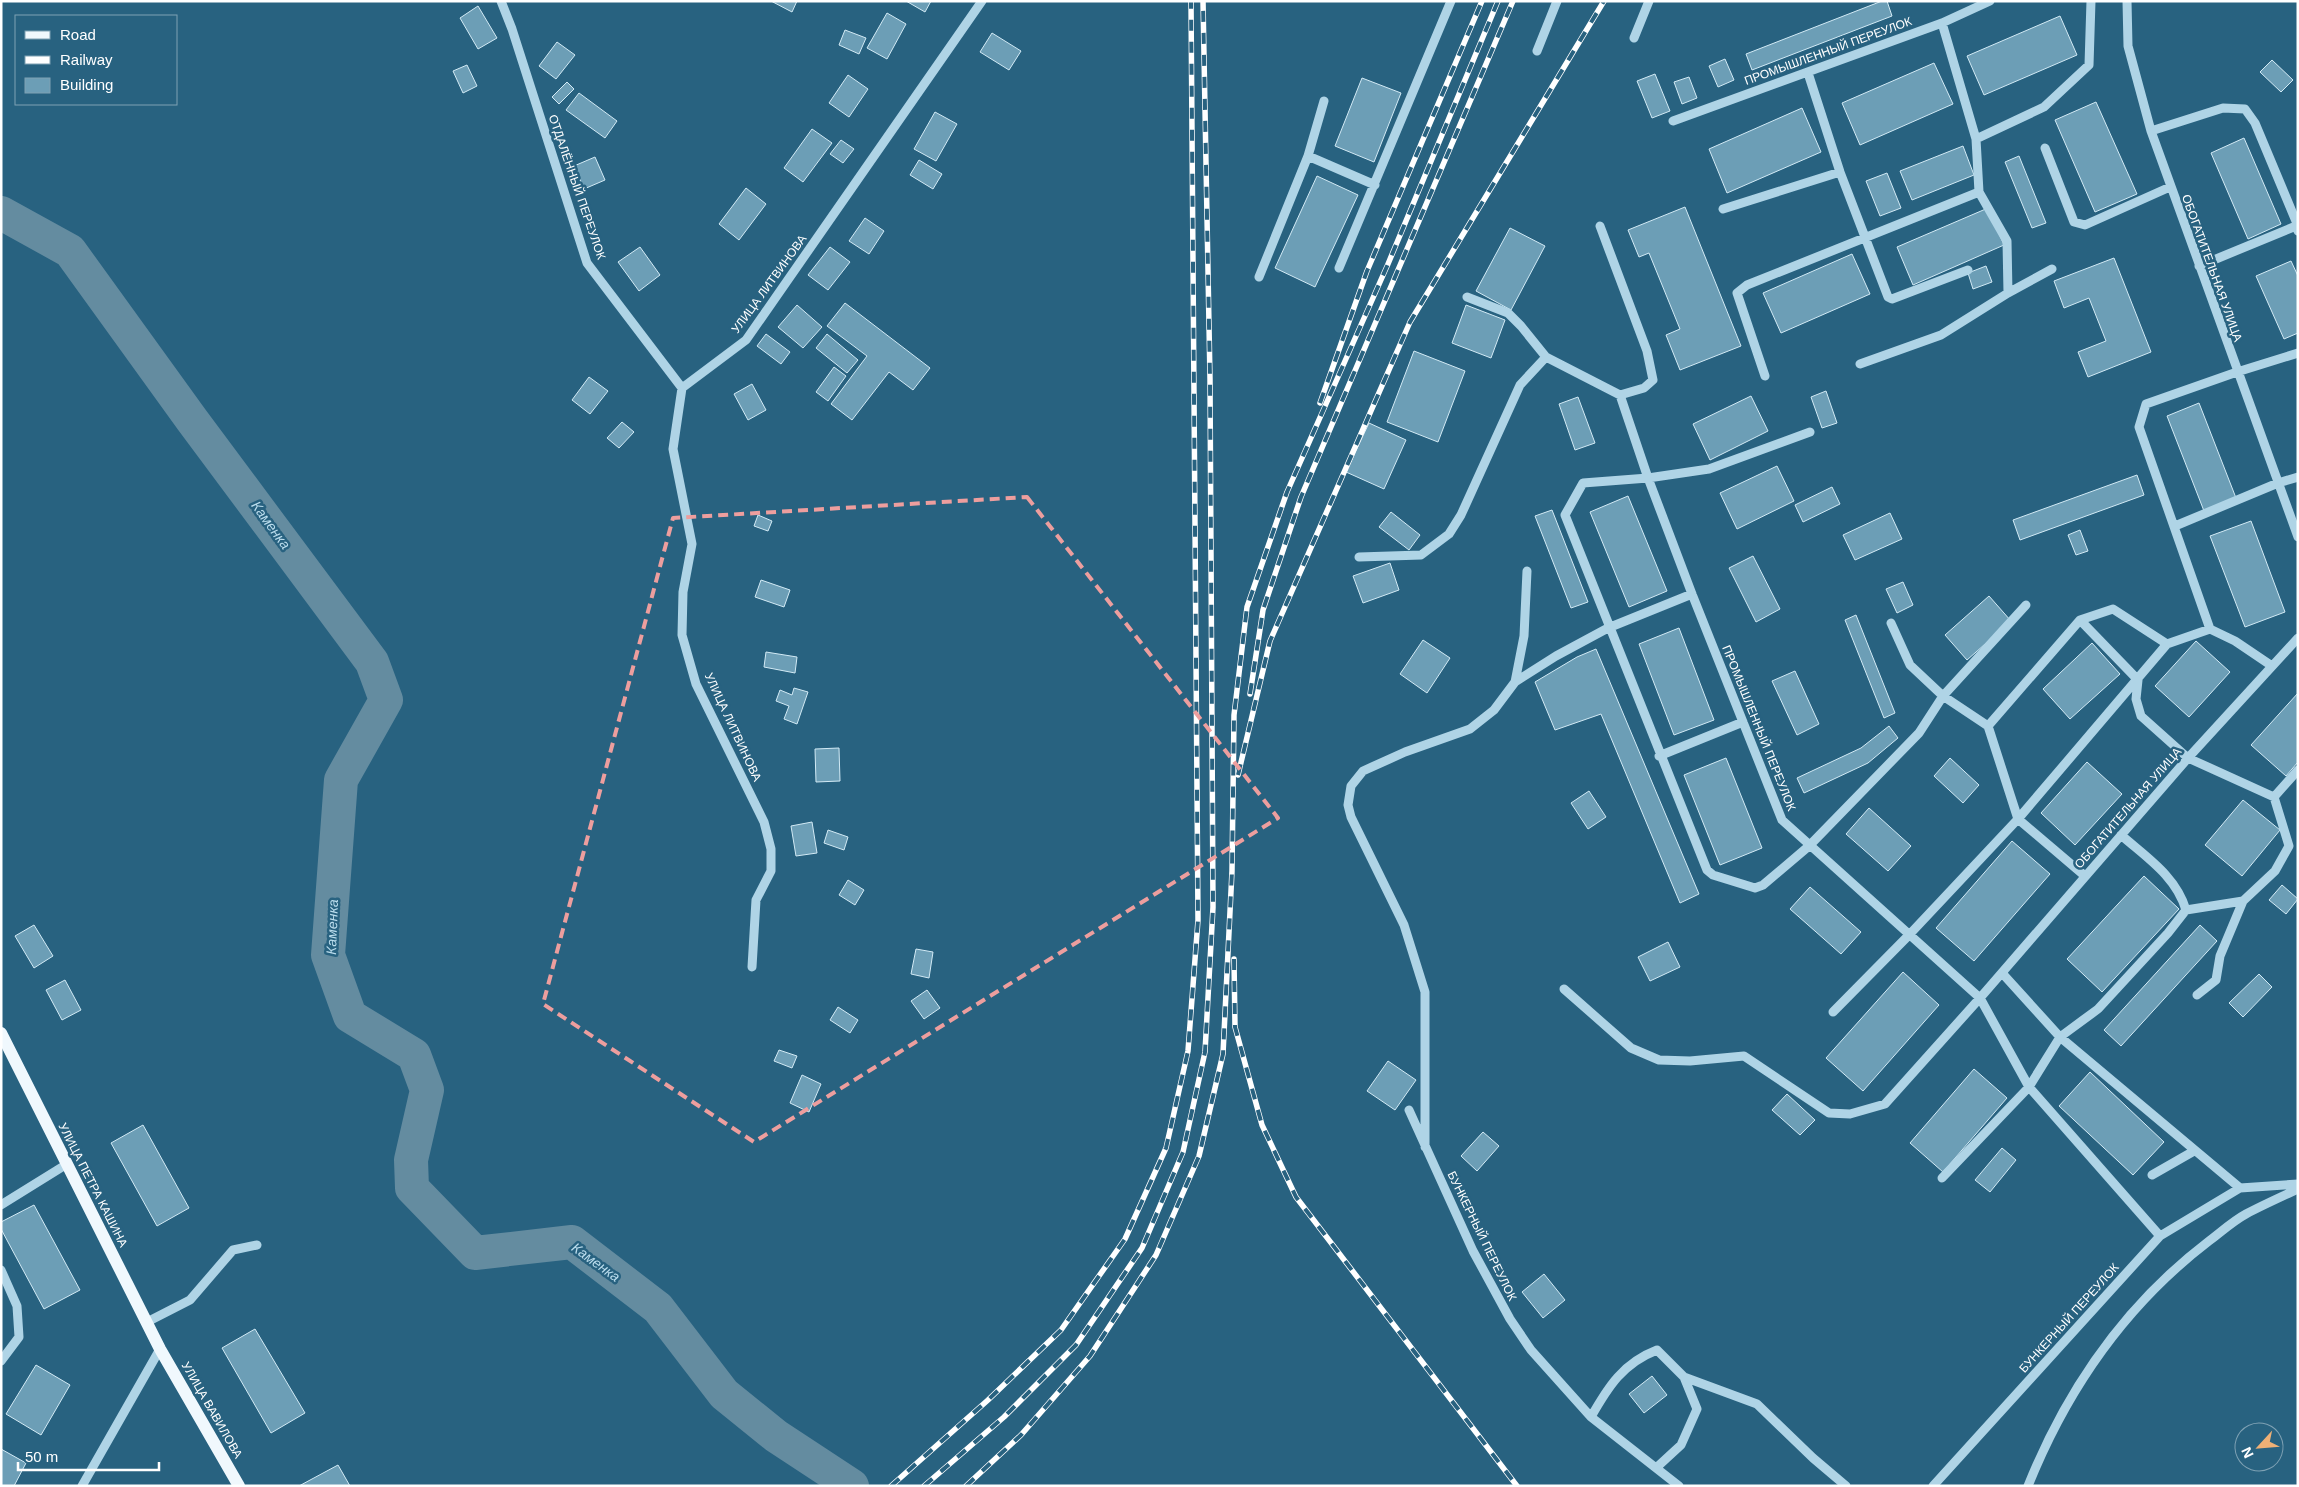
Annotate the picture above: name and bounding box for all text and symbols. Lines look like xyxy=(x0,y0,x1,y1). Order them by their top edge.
street label: ПРОМЫШЛЕННЫЙ ПЕРЕУЛОК xyxy=(1742,13,1914,88)
legend xyxy=(15,15,178,105)
text: Road xyxy=(60,26,96,43)
text: Railway xyxy=(60,51,113,68)
text: Building xyxy=(60,76,113,93)
street label: ОТДАЛЁННЫЙ ПЕРЕУЛОК xyxy=(546,112,609,261)
street label: ОБОГАТИТЕЛЬНАЯ УЛИЦА xyxy=(2179,193,2245,343)
street label: УЛИЦА ЛИТВИНОВА xyxy=(729,232,809,336)
water label: Каменка xyxy=(248,498,294,552)
street label: ПРОМЫШЛЕННЫЙ ПЕРЕУЛОК xyxy=(1719,643,1800,813)
street label: УЛИЦА ЛИТВИНОВА xyxy=(702,671,764,783)
street label: ОБОГАТИТЕЛЬНАЯ УЛИЦА xyxy=(2072,745,2184,871)
water label: Каменка xyxy=(323,899,341,955)
street label: УЛИЦА ПЕТРА КАШИНА xyxy=(55,1120,131,1250)
street label: БУНКЕРНЫЙ ПЕРЕУЛОК xyxy=(1445,1169,1520,1303)
water label: Каменка xyxy=(569,1239,623,1285)
street label: БУНКЕРНЫЙ ПЕРЕУЛОК xyxy=(2015,1260,2122,1376)
street label: УЛИЦА ВАВИЛОВА xyxy=(179,1359,245,1461)
north arrow xyxy=(2234,1422,2284,1472)
scale bar xyxy=(18,1440,159,1472)
text: N xyxy=(2238,1445,2257,1461)
text: 50 m xyxy=(25,1448,58,1465)

